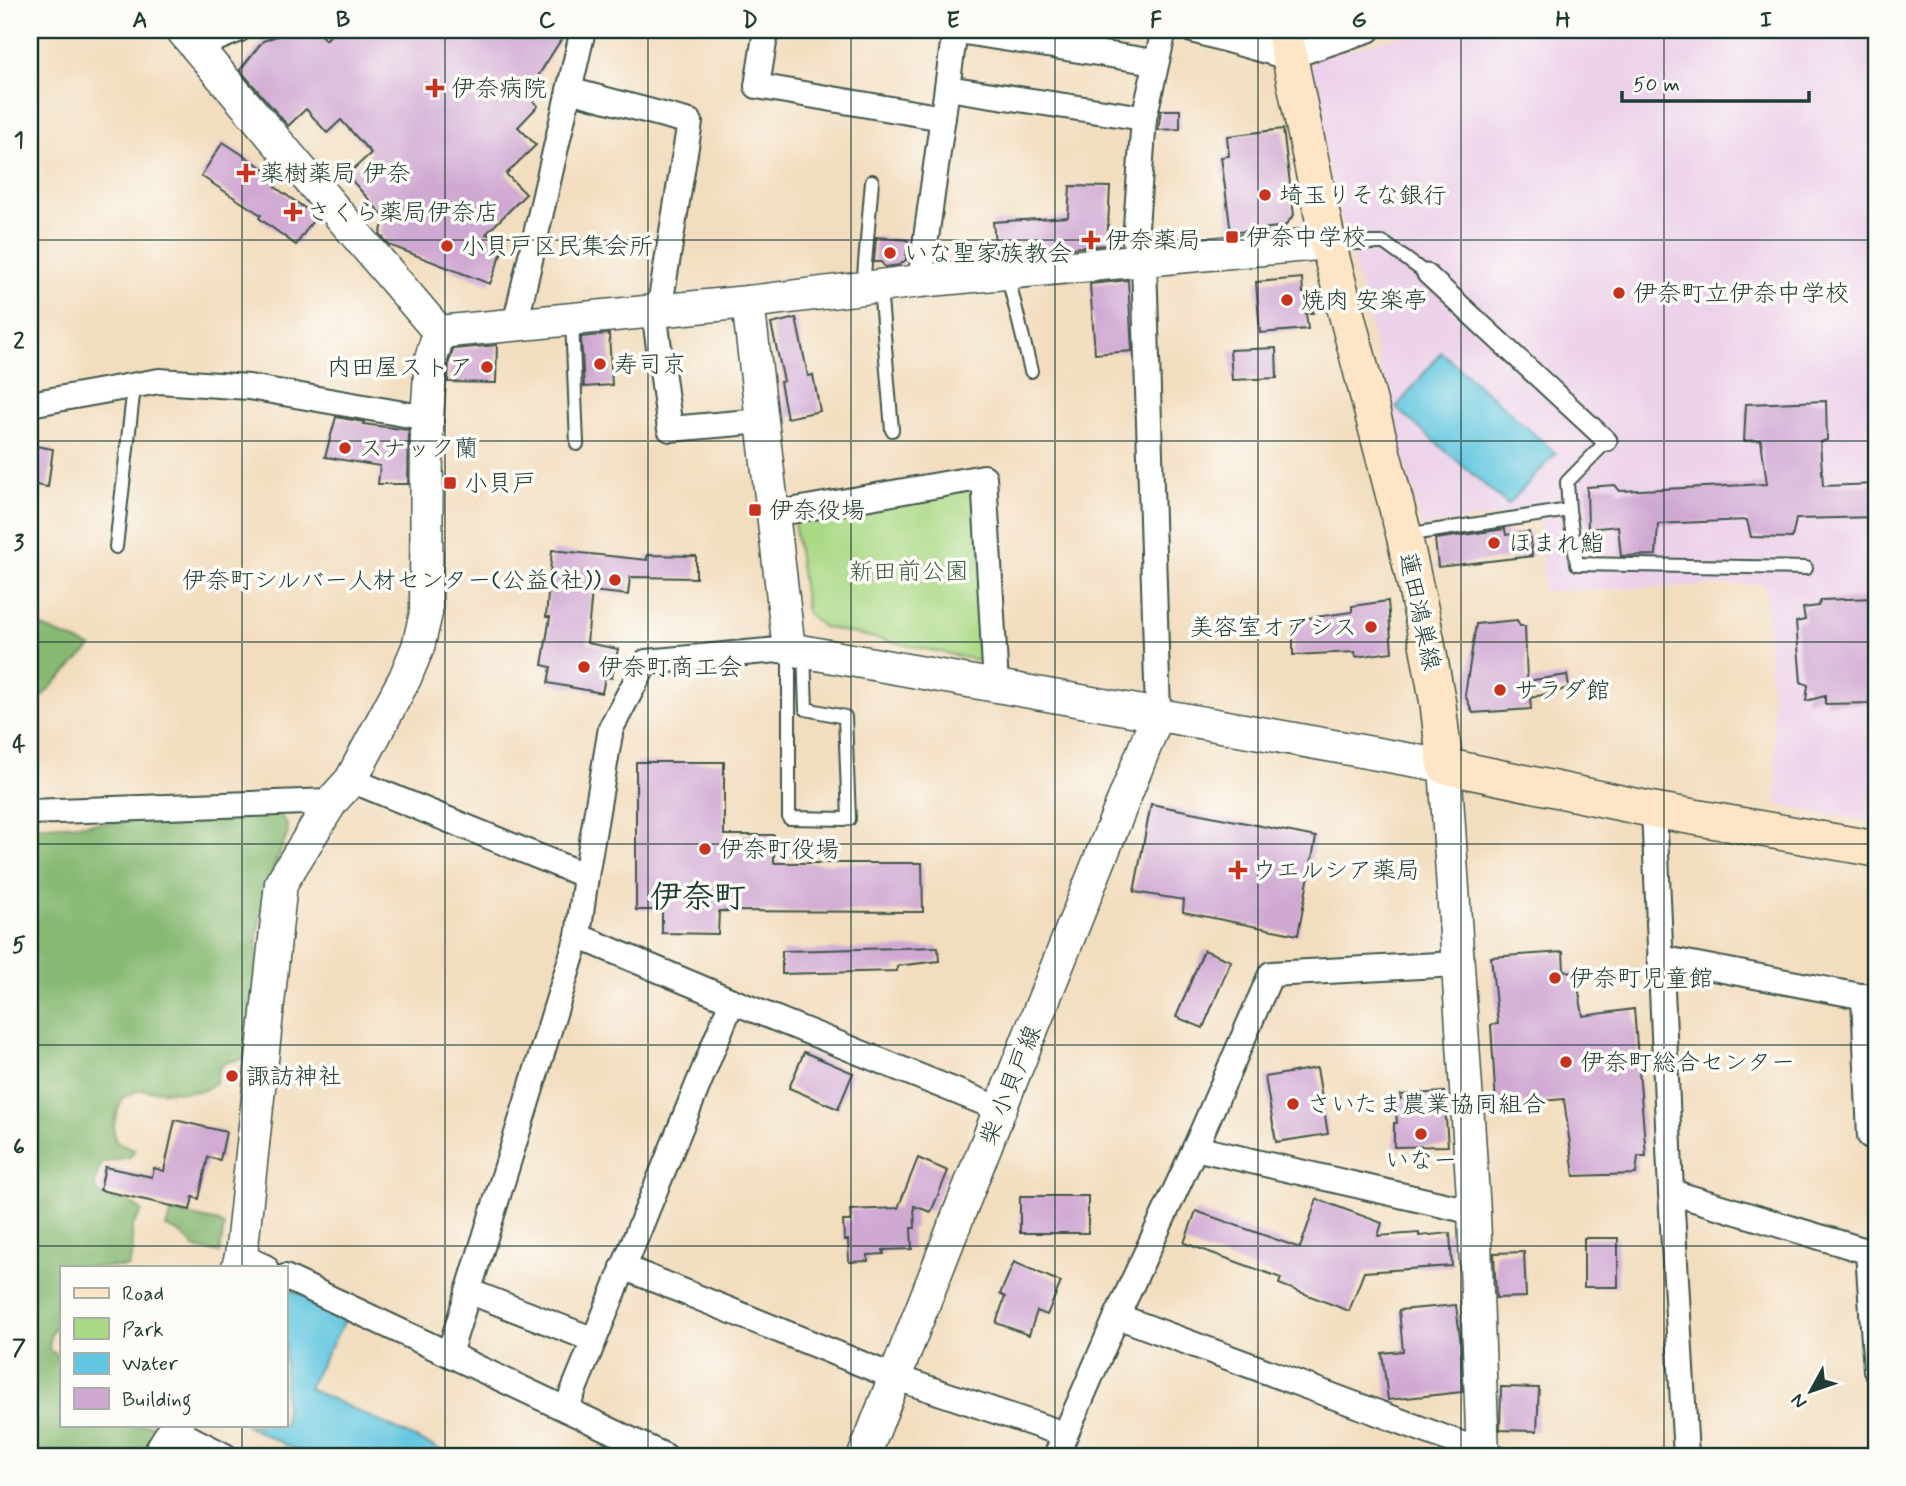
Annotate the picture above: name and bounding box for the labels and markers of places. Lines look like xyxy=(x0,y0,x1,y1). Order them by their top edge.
place label: 伊奈病院 xyxy=(451,74,547,105)
marker: 伊奈病院 xyxy=(425,78,445,98)
place label: 薬樹薬局 伊奈 xyxy=(260,159,410,190)
marker: 薬樹薬局 伊奈 xyxy=(238,165,254,181)
place label: 埼玉りそな銀行 xyxy=(1279,181,1447,212)
marker: 埼玉りそな銀行 xyxy=(1257,187,1273,203)
place label: さくら薬局伊奈店 xyxy=(307,198,499,229)
marker: さくら薬局伊奈店 xyxy=(285,204,301,220)
place label: 伊奈中学校 xyxy=(1246,223,1366,254)
place label: 伊奈薬局 xyxy=(1105,226,1201,257)
marker: 伊奈中学校 xyxy=(1224,229,1240,245)
place label: 小貝戸区民集会所 xyxy=(461,232,653,263)
marker: 伊奈薬局 xyxy=(1083,232,1099,248)
marker: 小貝戸区民集会所 xyxy=(439,238,455,254)
place label: いな聖家族教会 xyxy=(904,239,1072,270)
marker: いな聖家族教会 xyxy=(882,245,898,261)
place label: 伊奈町立伊奈中学校 xyxy=(1633,279,1849,310)
marker: 伊奈町立伊奈中学校 xyxy=(1611,285,1627,301)
place label: 焼肉 安楽亭 xyxy=(1301,286,1427,317)
marker: 焼肉 安楽亭 xyxy=(1279,292,1295,308)
place label: 寿司京 xyxy=(614,350,686,381)
place label: 内田屋ストア xyxy=(327,353,473,384)
marker: 寿司京 xyxy=(592,356,608,372)
marker: 内田屋ストア xyxy=(479,359,495,375)
place label: スナック蘭 xyxy=(359,434,479,465)
marker: スナック蘭 xyxy=(337,440,353,456)
place label: 小貝戸 xyxy=(464,469,536,500)
marker: 小貝戸 xyxy=(442,475,458,491)
place label: 伊奈役場 xyxy=(769,496,865,527)
marker: 伊奈役場 xyxy=(747,502,763,518)
place label: ほまれ鮨 xyxy=(1508,529,1604,560)
marker: ほまれ鮨 xyxy=(1486,535,1502,551)
place label: 伊奈町シルバー人材センター(公益(社)) xyxy=(182,566,601,597)
marker: 伊奈町シルバー人材センター(公益(社)) xyxy=(607,572,623,588)
place label: 美容室オアシス xyxy=(1189,613,1357,644)
marker: 美容室オアシス xyxy=(1363,619,1379,635)
place label: 伊奈町商工会 xyxy=(598,653,742,684)
marker: 伊奈町商工会 xyxy=(576,659,592,675)
place label: サラダ館 xyxy=(1514,676,1610,707)
marker: サラダ館 xyxy=(1492,682,1508,698)
place label: 伊奈町役場 xyxy=(719,835,839,866)
marker: 伊奈町役場 xyxy=(697,841,713,857)
place label: ウエルシア薬局 xyxy=(1252,856,1420,887)
marker: ウエルシア薬局 xyxy=(1230,862,1246,878)
place label: 伊奈町児童館 xyxy=(1569,964,1713,995)
marker: 伊奈町児童館 xyxy=(1547,970,1563,986)
place label: 伊奈町総合センター xyxy=(1580,1048,1795,1079)
marker: 伊奈町総合センター xyxy=(1558,1054,1574,1070)
place label: 諏訪神社 xyxy=(246,1062,342,1093)
marker: 諏訪神社 xyxy=(224,1068,240,1084)
place label: さいたま農業協同組合 xyxy=(1307,1090,1546,1121)
marker: さいたま農業協同組合 xyxy=(1285,1096,1301,1112)
marker: いなー xyxy=(1413,1126,1429,1142)
place label: いなー xyxy=(1385,1146,1457,1177)

